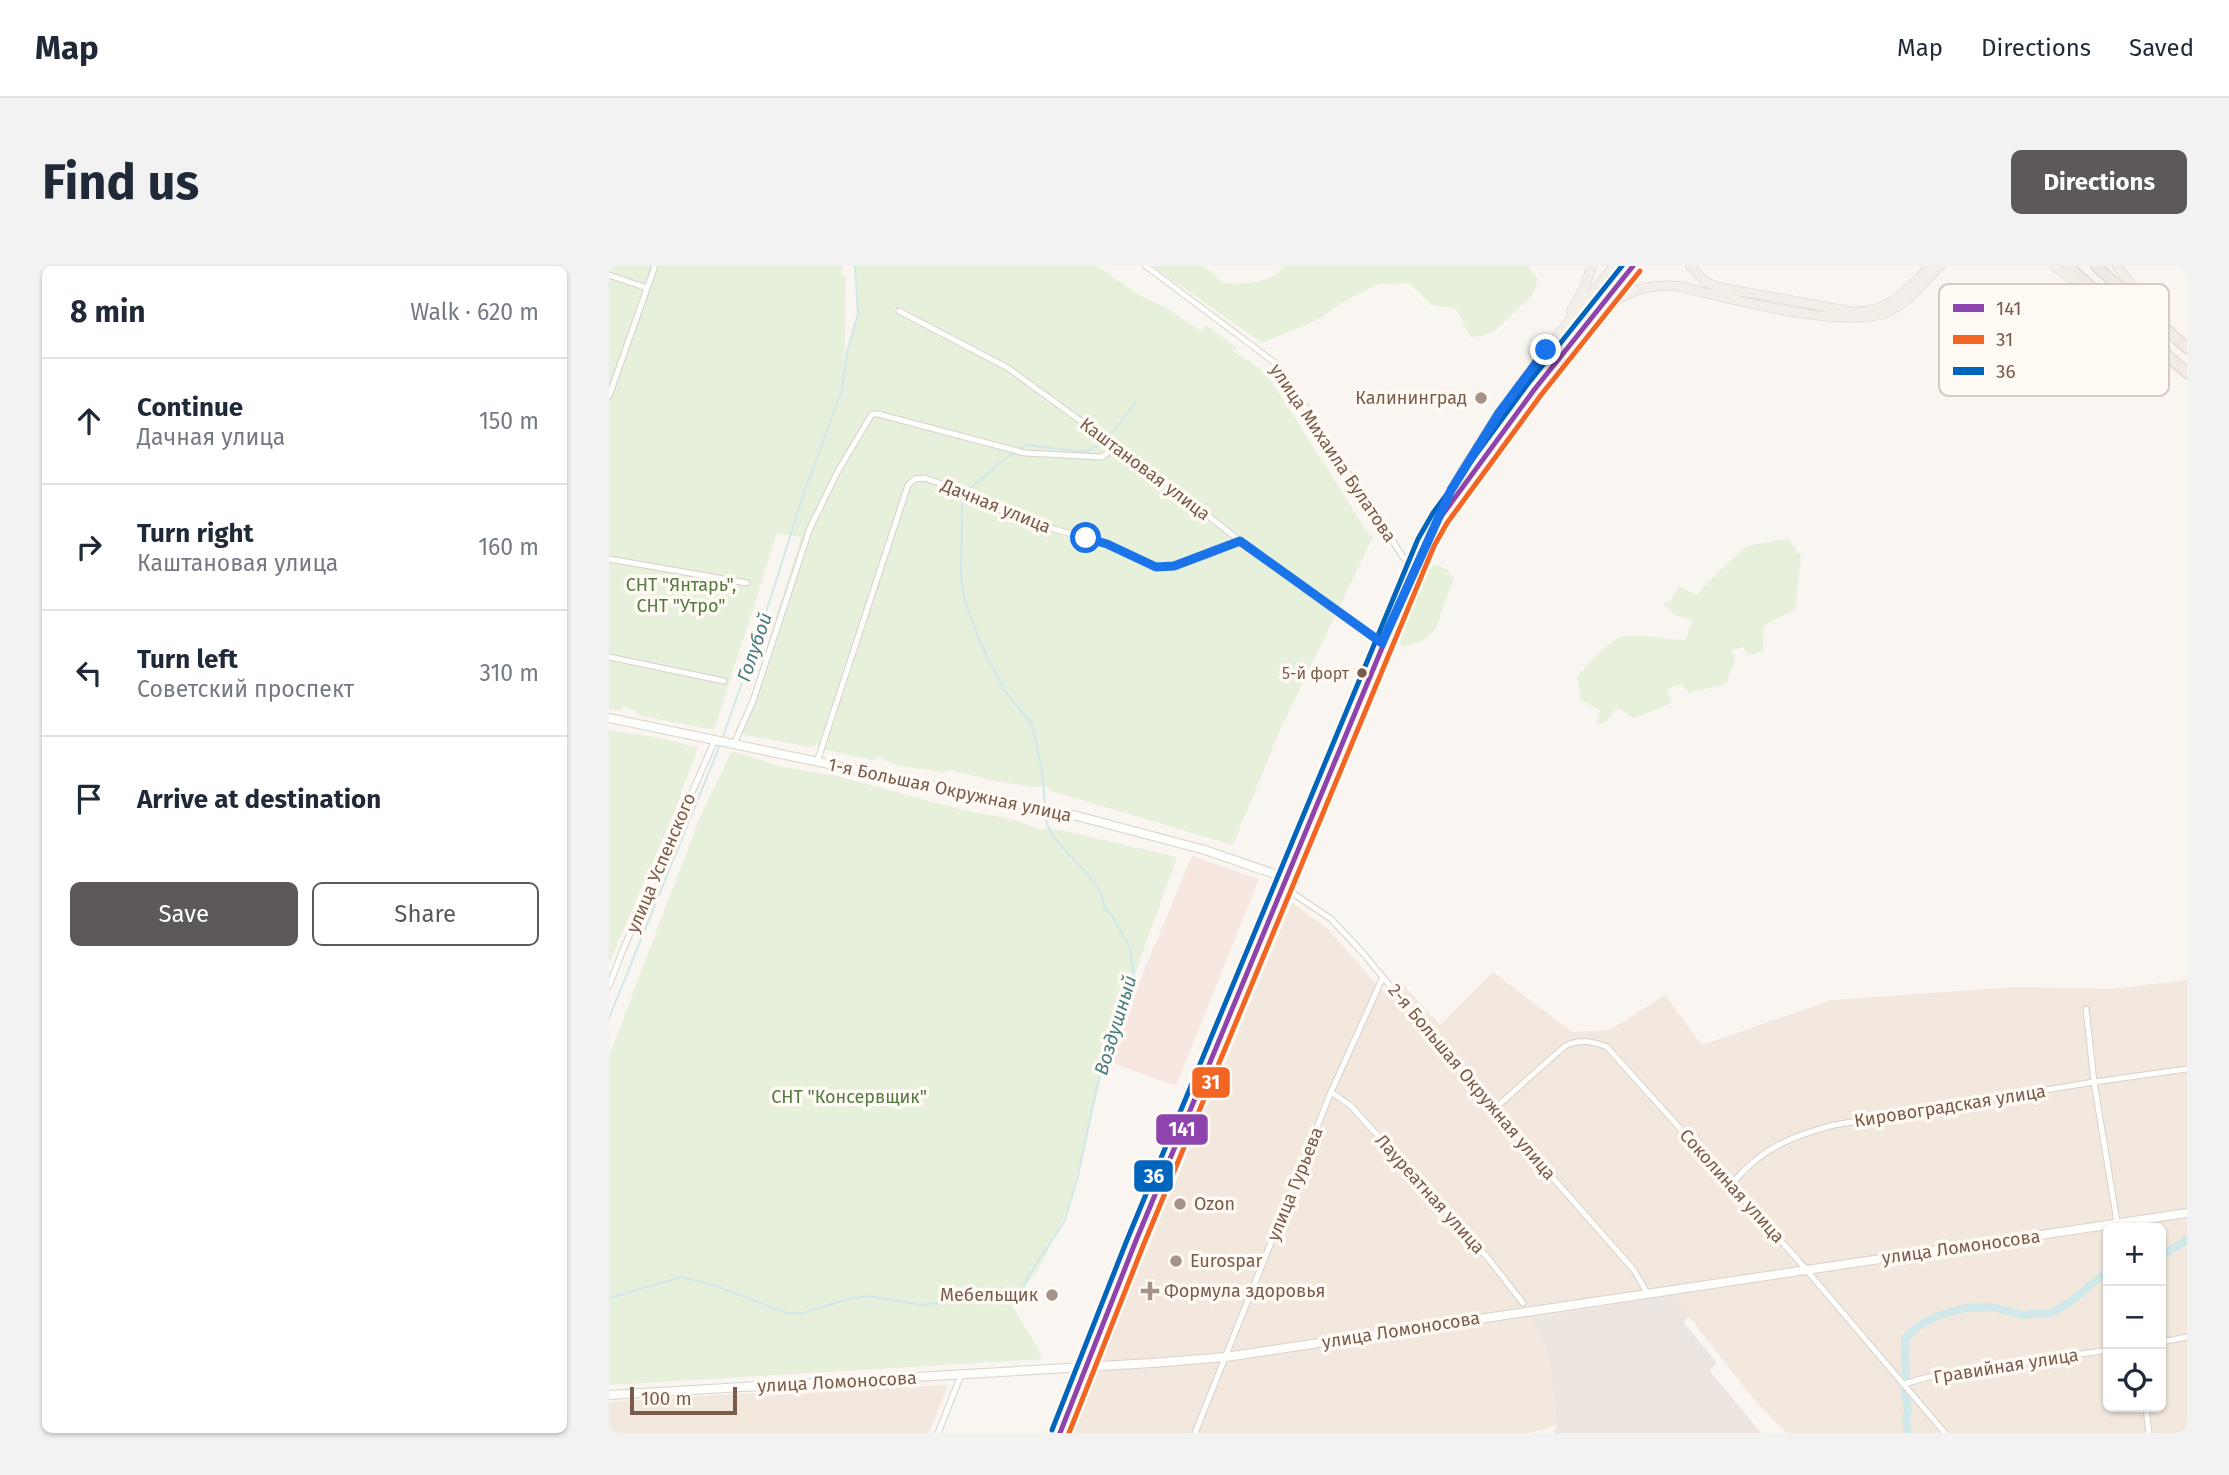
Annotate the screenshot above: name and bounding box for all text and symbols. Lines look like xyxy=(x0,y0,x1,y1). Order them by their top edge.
text: Map xyxy=(35,28,99,68)
text: Map xyxy=(1897,34,1943,62)
text: Directions xyxy=(1981,34,2091,62)
text: Saved xyxy=(2129,34,2194,62)
button: Directions xyxy=(2011,150,2187,214)
text: Find us xyxy=(42,153,199,212)
legend xyxy=(1939,284,2169,396)
text: 8 min xyxy=(70,294,146,330)
text: 141 xyxy=(1996,297,2021,320)
text: Walk · 620 m xyxy=(410,298,539,326)
text: 31 xyxy=(1996,328,2013,351)
route end xyxy=(1530,334,1561,365)
street label: улица Михаила Булатова xyxy=(1265,360,1401,546)
text: 36 xyxy=(1996,360,2016,383)
place label: Калининград xyxy=(1355,387,1467,409)
marker: Калининград xyxy=(1473,390,1489,406)
text: Continue xyxy=(137,392,243,423)
icon: ahead xyxy=(70,402,108,440)
text: 150 m xyxy=(479,407,539,435)
street label: Каштановая улица xyxy=(1075,413,1215,525)
text: Дачная улица xyxy=(137,423,285,451)
street label: Дачная улица xyxy=(937,474,1054,538)
text: Turn right xyxy=(137,518,254,549)
route start xyxy=(1070,522,1101,553)
icon: right xyxy=(70,528,108,566)
text: 160 m xyxy=(478,533,539,561)
text: Каштановая улица xyxy=(137,549,338,577)
park label: СНТ "Янтарь", СНТ "Утро" xyxy=(626,574,736,617)
water label: Голубой xyxy=(732,610,777,685)
text: Turn left xyxy=(137,644,238,675)
icon: left xyxy=(70,654,108,692)
text: 310 m xyxy=(479,659,539,687)
place label: 5-й форт xyxy=(1282,664,1350,683)
marker: 5-й форт xyxy=(1355,666,1369,680)
text: Советский проспект xyxy=(137,675,354,703)
street label: 1-я Большая Окружная улица xyxy=(826,753,1074,827)
icon: arrive xyxy=(70,780,108,818)
text: Arrive at destination xyxy=(137,784,381,815)
street label: улица Успенского xyxy=(622,790,700,936)
button: Save xyxy=(70,882,298,946)
button: Share xyxy=(312,882,539,946)
water label: Воздушный xyxy=(1089,972,1142,1078)
street label: 2-я Большая Окружная улица xyxy=(1383,979,1561,1185)
line badge: 31 xyxy=(1191,1066,1231,1099)
text: 31 xyxy=(1201,1071,1220,1094)
street label: Кировоградская улица xyxy=(1853,1080,2047,1132)
park label: СНТ "Консервщик" xyxy=(771,1086,927,1108)
line badge: 141 xyxy=(1155,1113,1209,1146)
text: 141 xyxy=(1169,1118,1196,1141)
street label: улица Гурьева xyxy=(1262,1124,1328,1244)
street label: Соколиная улица xyxy=(1675,1124,1789,1248)
street label: Лауреатная улица xyxy=(1370,1130,1490,1258)
line badge: 36 xyxy=(1133,1159,1174,1193)
text: 36 xyxy=(1143,1165,1165,1188)
place label: Ozon xyxy=(1194,1193,1235,1215)
marker: Ozon xyxy=(1172,1196,1188,1212)
map controls xyxy=(2103,1223,2166,1412)
button: + xyxy=(2103,1223,2166,1286)
street label: улица Ломоносова xyxy=(1880,1225,2042,1269)
place label: Eurospar xyxy=(1190,1250,1262,1272)
marker: Eurospar xyxy=(1168,1253,1184,1269)
place label: Формула здоровья xyxy=(1164,1280,1325,1302)
marker: Формула здоровья xyxy=(1142,1283,1158,1299)
place label: Мебельщик xyxy=(940,1284,1039,1306)
button: − xyxy=(2103,1286,2166,1349)
marker: Мебельщик xyxy=(1044,1287,1060,1303)
street label: улица Ломоносова xyxy=(1320,1307,1482,1353)
street label: Гравийная улица xyxy=(1932,1344,2080,1388)
button: locate xyxy=(2103,1349,2166,1412)
street label: улица Ломоносова xyxy=(757,1367,917,1397)
scale bar xyxy=(630,1384,737,1416)
text: 100 m xyxy=(641,1387,692,1410)

